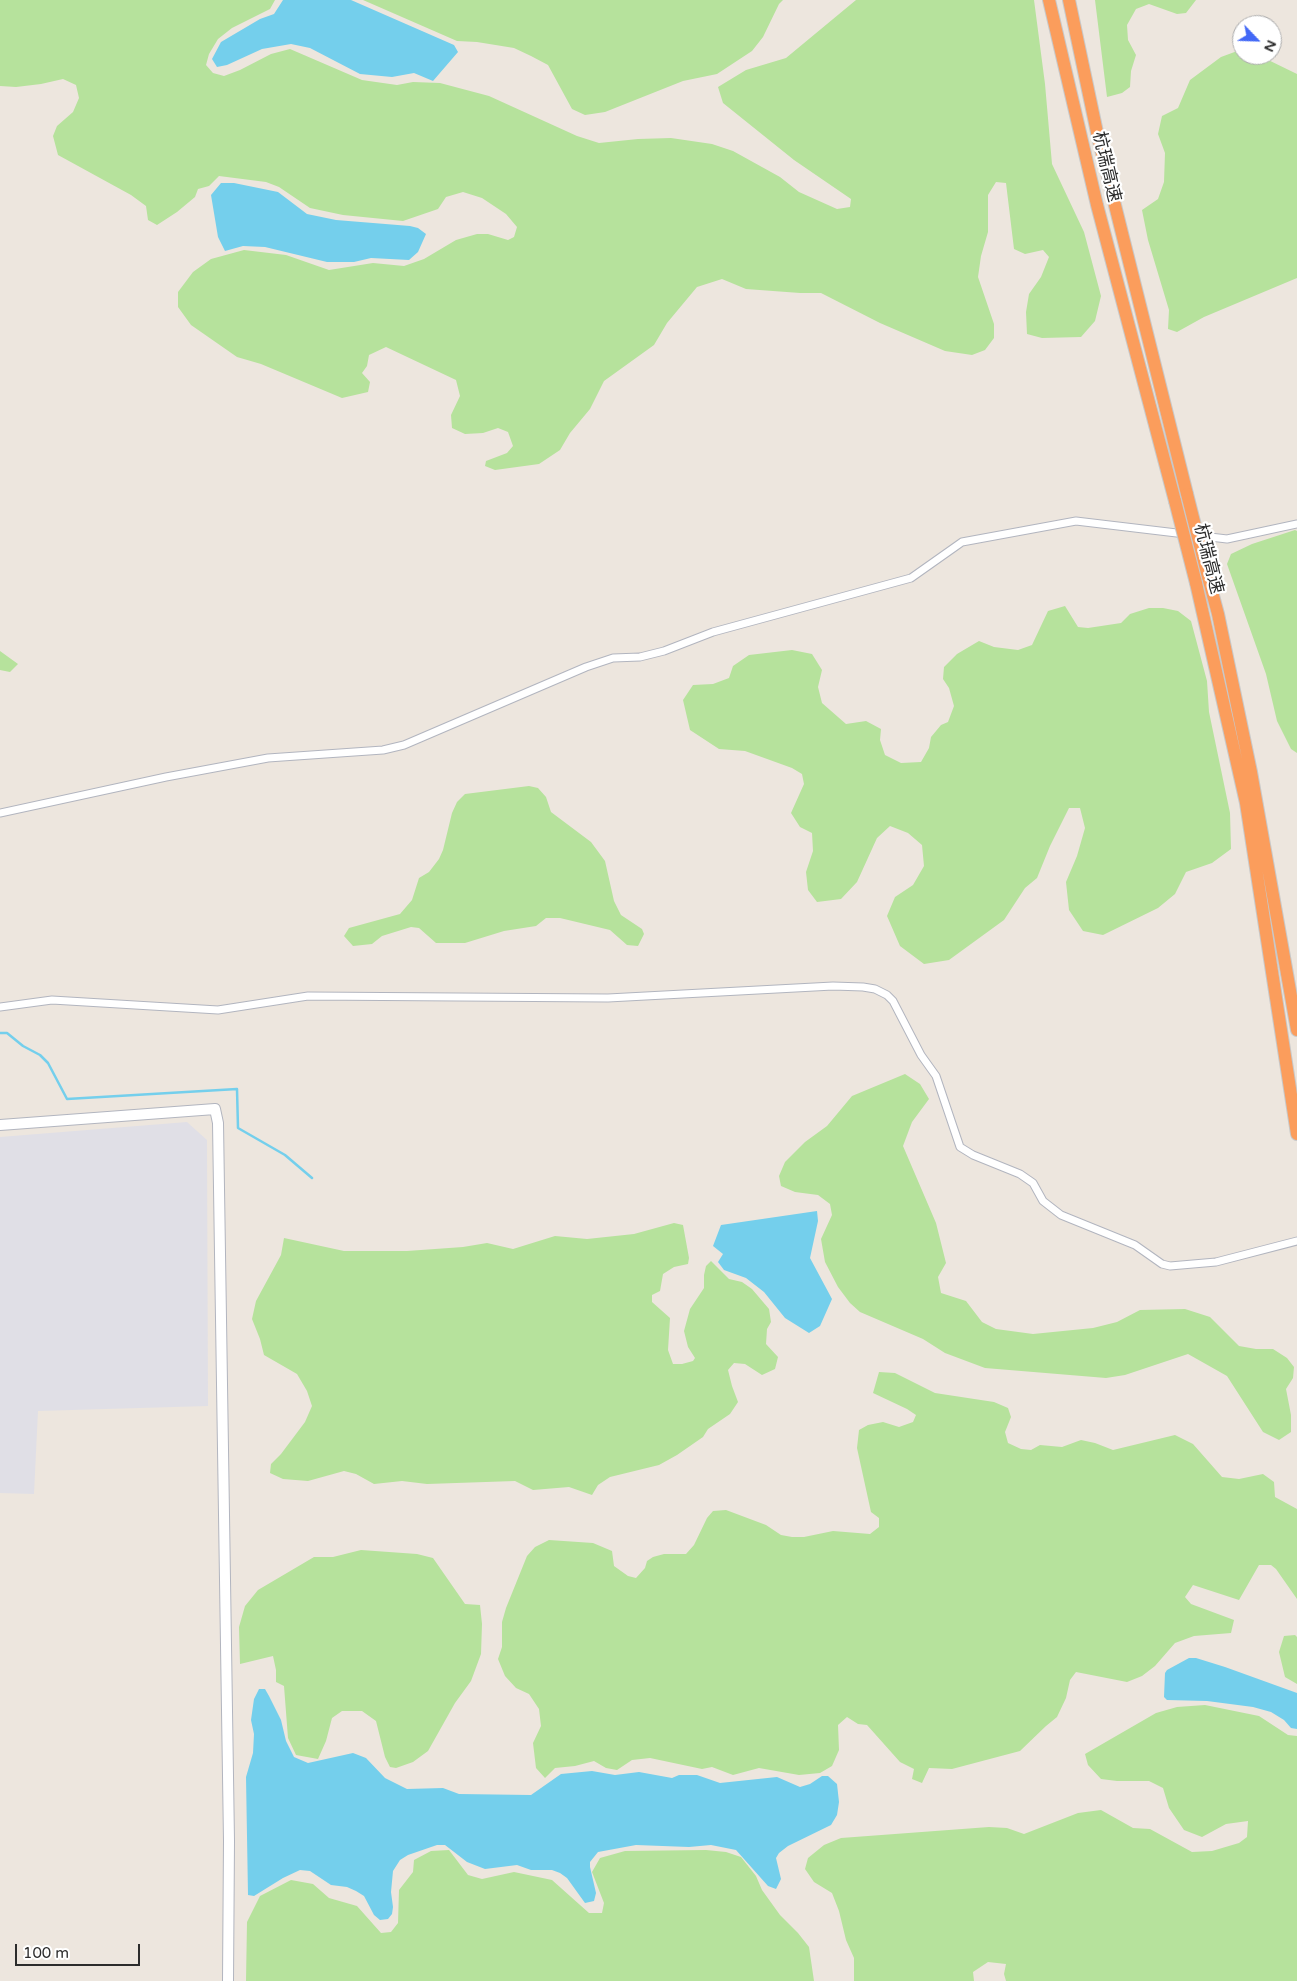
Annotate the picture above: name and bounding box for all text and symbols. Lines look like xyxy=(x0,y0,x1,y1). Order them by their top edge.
north arrow xyxy=(1232,15,1282,65)
text: N xyxy=(1260,37,1280,54)
street label: 杭瑞高速 xyxy=(1087,129,1125,205)
street label: 杭瑞高速 xyxy=(1189,521,1227,597)
scale bar xyxy=(18,1934,142,1966)
text: 100 m xyxy=(23,1944,69,1962)

